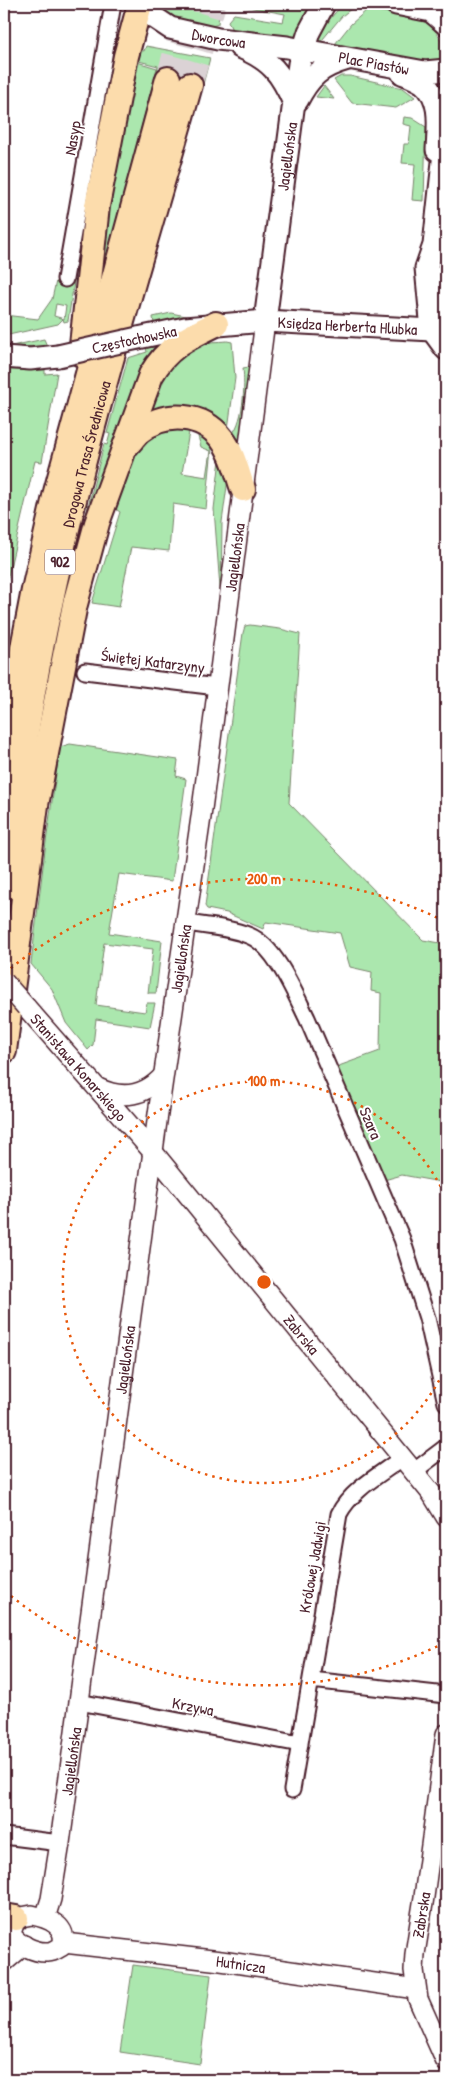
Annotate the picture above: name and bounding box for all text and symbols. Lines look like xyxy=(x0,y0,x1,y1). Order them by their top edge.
street label: Dworcowa xyxy=(190,22,247,53)
street label: Plac Piastów xyxy=(337,46,411,80)
street label: Nasyp xyxy=(58,119,86,157)
street label: Jagiellońska xyxy=(271,121,302,192)
street label: Księdza Herberta Hlubka xyxy=(277,311,418,340)
street label: Częstochowska xyxy=(90,319,178,359)
street label: Drogowa Trasa Średnicowa xyxy=(57,378,116,530)
street label: Jagiellońska xyxy=(219,522,250,593)
road number: 902 xyxy=(45,550,75,574)
street label: Świętej Katarzyny xyxy=(100,644,206,678)
text: 200 m xyxy=(247,868,281,889)
street label: Jagiellońska xyxy=(165,923,196,995)
street label: Stanisława Konarskiego xyxy=(25,1008,132,1126)
text: 100 m xyxy=(248,1070,280,1091)
street label: Szara xyxy=(354,1104,388,1142)
centre of rings xyxy=(255,1273,273,1291)
street label: Zabrska xyxy=(279,1309,325,1359)
street label: Jagiellońska xyxy=(109,1324,140,1396)
street label: Królowej Jadwigi xyxy=(293,1519,331,1615)
street label: Krzywa xyxy=(170,1691,216,1721)
street label: Jagiellońska xyxy=(55,1726,86,1797)
street label: Zabrska xyxy=(407,1890,435,1940)
street label: Hutnicza xyxy=(215,1950,267,1978)

